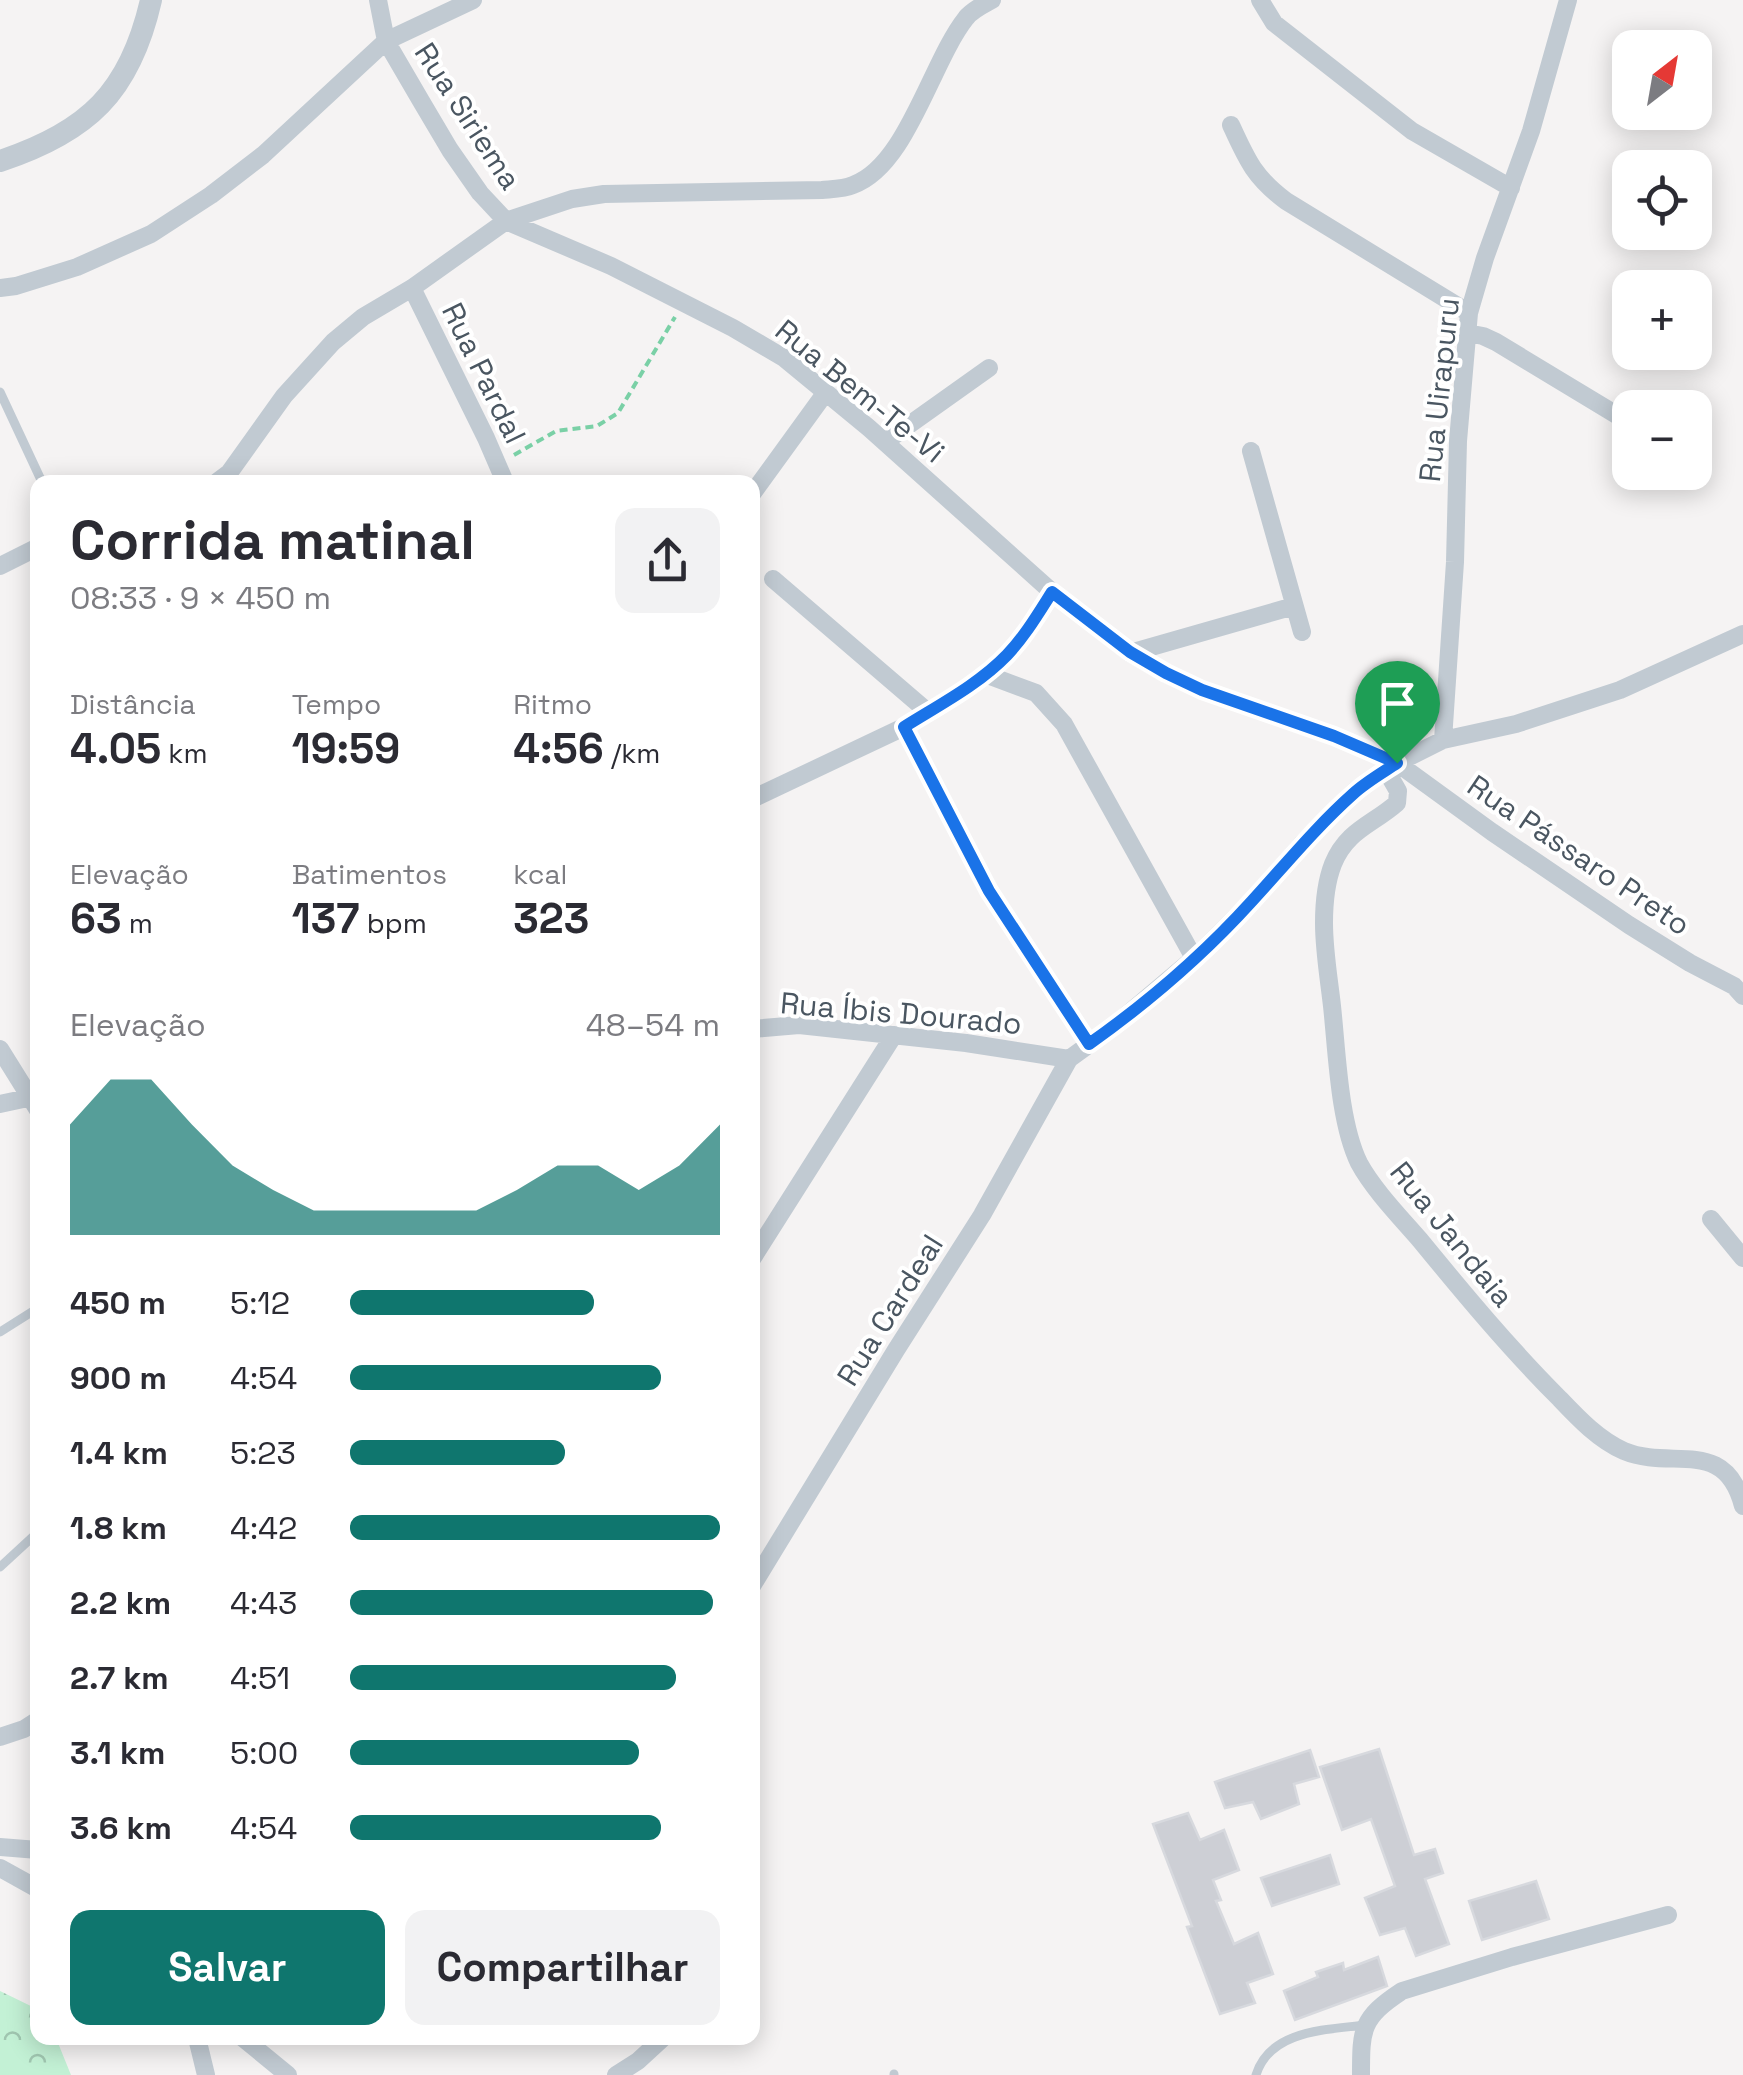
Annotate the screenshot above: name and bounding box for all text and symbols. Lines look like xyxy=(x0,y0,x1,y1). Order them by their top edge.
north arrow xyxy=(1612,30,1712,130)
map controls xyxy=(1612,30,1712,490)
street label: Rua Siriema xyxy=(406,35,530,197)
button: locate xyxy=(1612,150,1712,250)
button: + xyxy=(1612,270,1712,370)
street label: Rua Pardal xyxy=(433,296,535,450)
street label: Rua Uirapuru xyxy=(1410,296,1468,484)
street label: Rua Bem-Te-Vi xyxy=(767,311,953,471)
button: − xyxy=(1612,390,1712,490)
text: Corrida matinal xyxy=(70,505,475,575)
button: share xyxy=(615,508,720,613)
text: 08:33 · 9 × 450 m xyxy=(70,578,331,618)
pin xyxy=(1355,661,1440,764)
icon: arrive xyxy=(1370,676,1425,731)
text: Distância xyxy=(70,686,196,722)
text: Tempo xyxy=(292,686,381,722)
text: Ritmo xyxy=(513,686,592,722)
text: 4.05 xyxy=(70,722,161,775)
text: 19:59 xyxy=(292,722,400,775)
text: 4:56 xyxy=(513,722,604,775)
text: km xyxy=(161,735,207,771)
text: /km xyxy=(604,735,660,771)
street label: Rua Pássaro Preto xyxy=(1460,766,1698,944)
text: Elevação xyxy=(70,856,189,892)
text: Batimentos xyxy=(292,856,447,892)
text: kcal xyxy=(513,856,567,892)
text: 63 xyxy=(70,892,122,945)
text: 137 xyxy=(292,892,359,945)
text: 323 xyxy=(513,892,589,945)
text: m xyxy=(122,905,153,941)
text: bpm xyxy=(359,905,427,941)
street label: Rua Íbis Dourado xyxy=(779,983,1023,1043)
text: Elevação xyxy=(70,1005,206,1045)
text: 48–54 m xyxy=(586,1005,720,1045)
street label: Rua Jandaia xyxy=(1381,1153,1523,1315)
street label: Rua Cardeal xyxy=(828,1227,952,1393)
text: 450 m xyxy=(70,1283,166,1323)
text: 5:12 xyxy=(230,1283,290,1323)
text: 900 m xyxy=(70,1358,167,1398)
text: 4:54 xyxy=(230,1358,297,1398)
text: 1.4 km xyxy=(70,1433,168,1473)
text: 5:23 xyxy=(230,1433,296,1473)
text: 1.8 km xyxy=(70,1508,167,1548)
text: 4:42 xyxy=(230,1508,297,1548)
text: 2.2 km xyxy=(70,1583,171,1623)
text: 4:43 xyxy=(230,1583,297,1623)
text: 2.7 km xyxy=(70,1658,169,1698)
text: 4:51 xyxy=(230,1658,290,1698)
text: 3.1 km xyxy=(70,1733,165,1773)
text: 5:00 xyxy=(230,1733,298,1773)
text: 3.6 km xyxy=(70,1808,172,1848)
text: 4:54 xyxy=(230,1808,297,1848)
button: Salvar xyxy=(70,1910,385,2025)
button: Compartilhar xyxy=(405,1910,720,2025)

